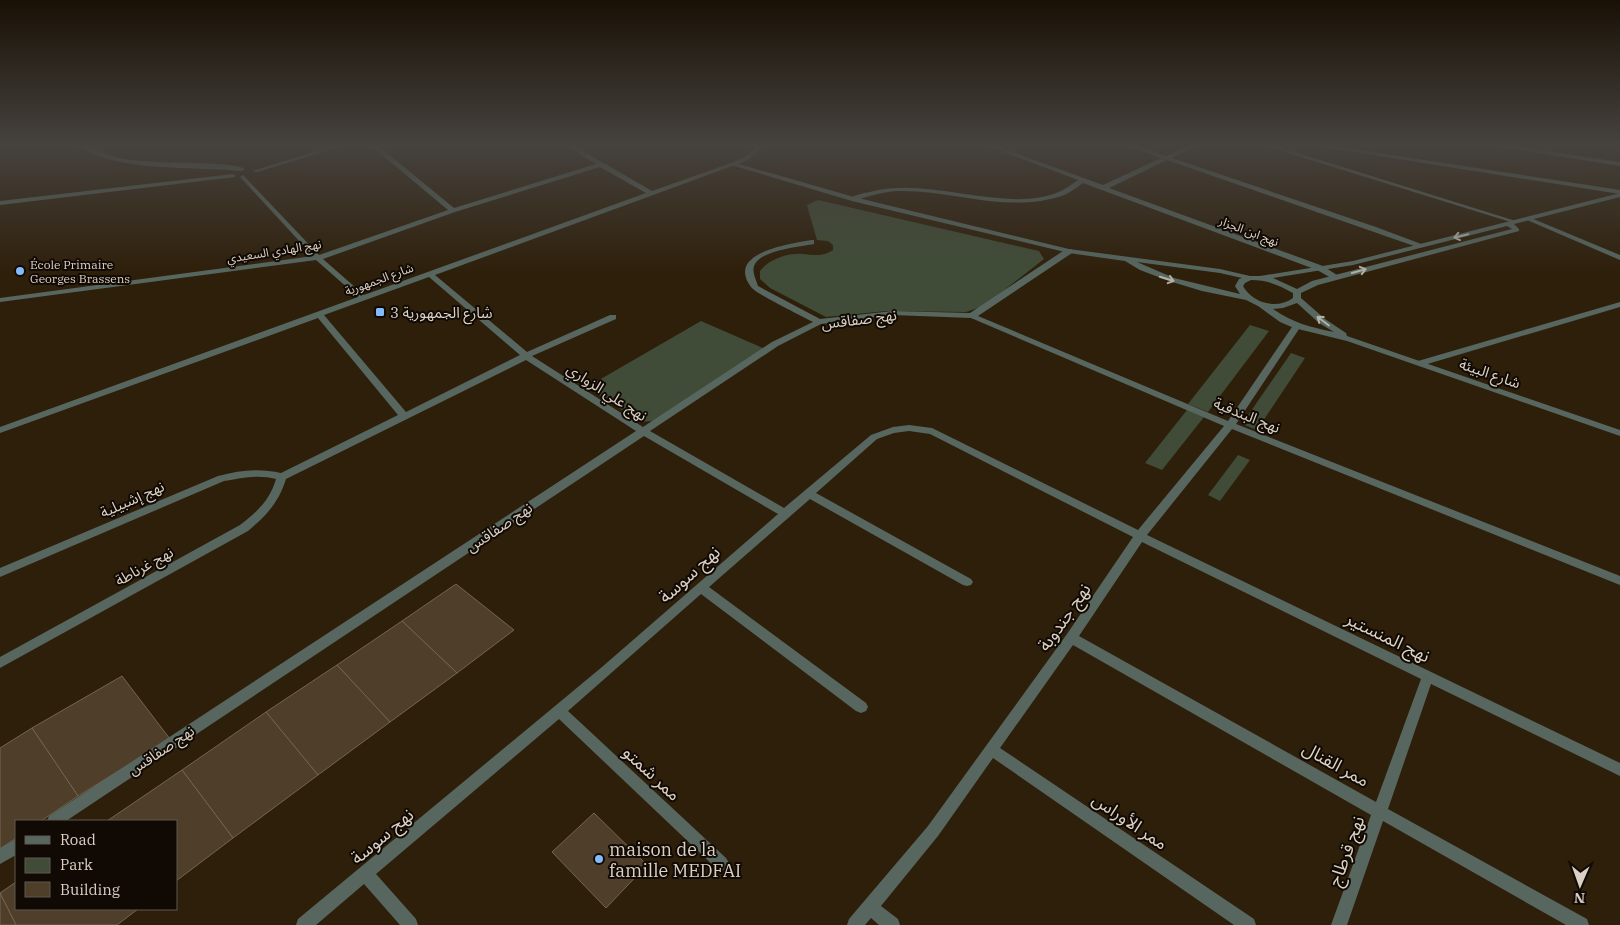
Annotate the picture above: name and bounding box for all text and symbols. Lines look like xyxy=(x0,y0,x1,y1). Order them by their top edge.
street label: نهج ابن الجزار xyxy=(1215,212,1281,251)
one-way arrow xyxy=(1454,232,1470,241)
street label: نهج الهادي السعيدي xyxy=(226,236,323,269)
place label: École Primaire Georges Brassens xyxy=(30,257,130,286)
street label: شارع الجمهورية xyxy=(343,260,416,300)
marker: École Primaire Georges Brassens xyxy=(14,265,26,277)
one-way arrow xyxy=(1351,266,1367,275)
one-way arrow xyxy=(1159,274,1175,284)
place label: شارع الجمهورية 3 xyxy=(390,303,493,325)
street label: نهج صفاقس xyxy=(820,305,898,336)
marker: شارع الجمهورية 3 xyxy=(374,306,386,318)
one-way arrow xyxy=(1317,315,1330,326)
street label: شارع البيئة xyxy=(1456,354,1523,395)
street label: نهج علي الزواري xyxy=(562,359,651,428)
street label: نهج البندقية xyxy=(1210,393,1283,440)
street label: نهج إشبيلية xyxy=(97,476,168,524)
street label: نهج صفاقس xyxy=(462,498,537,559)
street label: نهج سوسة xyxy=(653,540,726,609)
street label: نهج غرناطة xyxy=(112,542,178,592)
street label: نهج جندوبة xyxy=(1032,579,1097,657)
street label: نهج المنستير xyxy=(1340,606,1434,669)
street label: نهج صفاقس xyxy=(124,721,199,782)
street label: ممر القنال xyxy=(1299,736,1373,792)
street label: ممر شمتو xyxy=(618,740,686,806)
street label: ممر الأوراس xyxy=(1088,787,1172,855)
street label: نهج سوسة xyxy=(346,803,420,871)
street label: نهج قرطاج xyxy=(1323,813,1371,890)
legend xyxy=(15,820,178,910)
text: Road xyxy=(60,830,96,849)
place label: maison de la famille MEDFAI xyxy=(609,838,741,882)
marker: maison de la famille MEDFAI xyxy=(593,853,605,865)
text: Park xyxy=(60,855,93,874)
north arrow xyxy=(1555,860,1605,910)
text: Building xyxy=(60,880,120,899)
text: N xyxy=(1574,889,1585,907)

